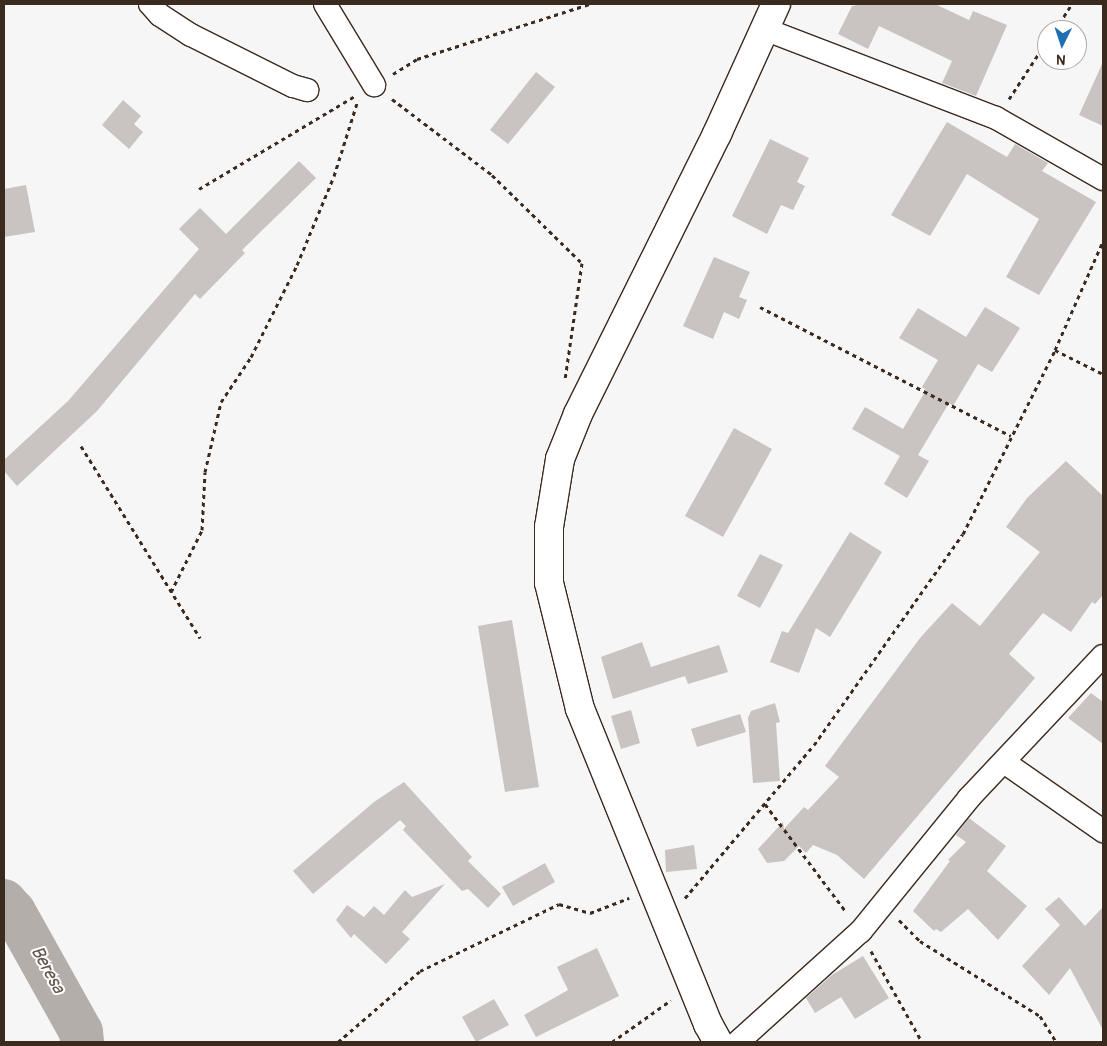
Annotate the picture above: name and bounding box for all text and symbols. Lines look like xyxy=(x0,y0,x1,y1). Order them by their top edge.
north arrow xyxy=(1037,20,1087,70)
text: N xyxy=(1056,51,1066,68)
water label: Beresa xyxy=(25,943,69,997)

